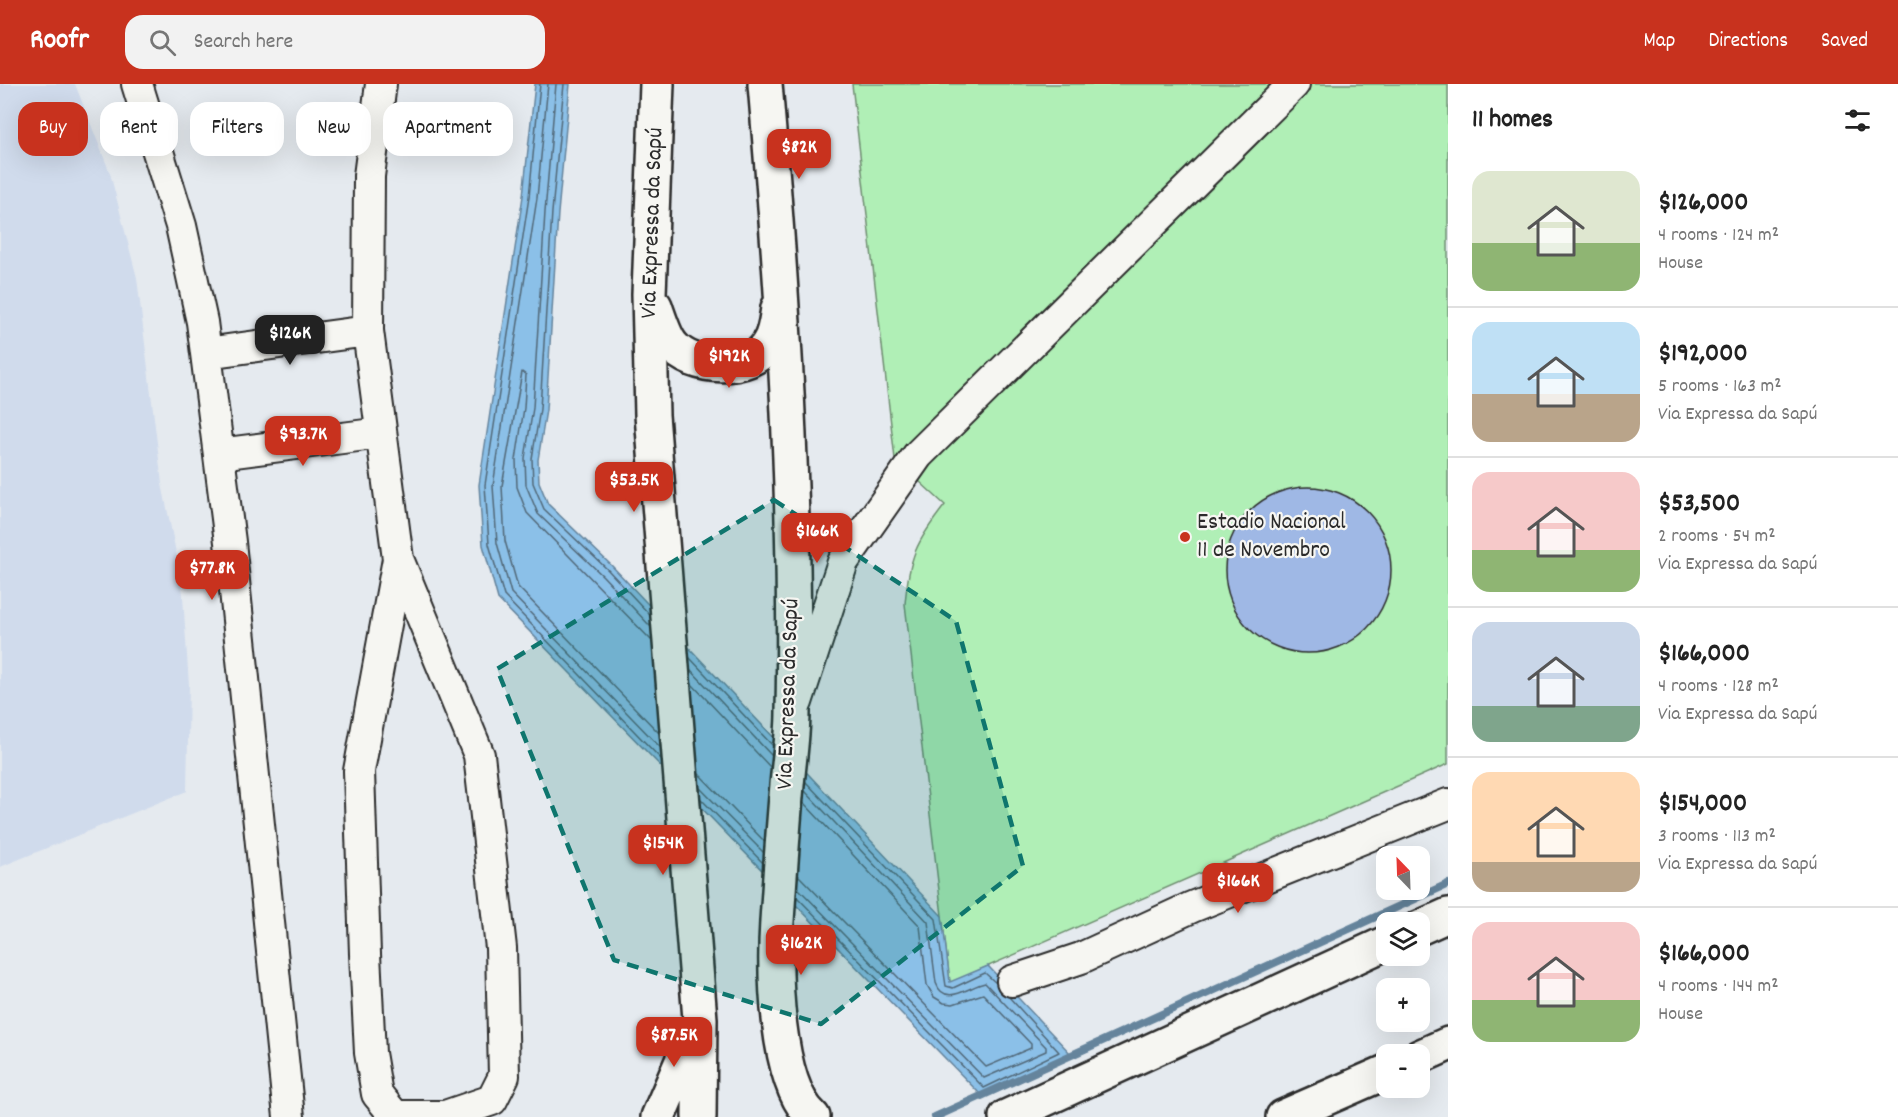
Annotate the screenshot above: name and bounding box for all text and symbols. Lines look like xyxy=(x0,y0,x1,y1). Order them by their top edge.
search box xyxy=(125,15,545,69)
text: Roofr xyxy=(30,22,89,62)
icon: search xyxy=(146,26,179,59)
text: Search here xyxy=(194,27,293,58)
text: Map xyxy=(1644,27,1675,57)
text: Directions xyxy=(1708,27,1788,57)
text: Saved xyxy=(1821,27,1868,57)
chip: Buy xyxy=(18,102,88,156)
chip: Rent xyxy=(100,102,178,156)
chip: Filters xyxy=(190,102,284,156)
chip: New xyxy=(296,102,371,156)
chip: Apartment xyxy=(383,102,513,156)
text: 11 homes xyxy=(1472,102,1553,139)
icon: filters xyxy=(1841,104,1874,137)
street label: Via Expressa da Sapú xyxy=(633,127,673,319)
pin: $82K xyxy=(763,129,835,180)
text: $82K xyxy=(781,134,817,162)
text: $126,000 xyxy=(1658,185,1748,222)
icon: home xyxy=(1520,195,1592,267)
text: 4 rooms · 124 m² xyxy=(1658,222,1779,250)
text: House xyxy=(1658,250,1703,278)
pin: $126K xyxy=(248,315,332,366)
text: $126K xyxy=(269,320,311,348)
text: $192,000 xyxy=(1658,336,1748,373)
pin: $192K xyxy=(687,338,771,389)
text: $192K xyxy=(708,343,750,371)
icon: home xyxy=(1520,346,1592,418)
text: 5 rooms · 163 m² xyxy=(1658,373,1782,401)
text: Via Expressa da Sapú xyxy=(1658,401,1817,429)
pin: $93.7K xyxy=(254,416,352,467)
text: $93.7K xyxy=(279,421,327,449)
pin: $53.5K xyxy=(585,462,683,513)
text: $53.5K xyxy=(609,467,659,495)
text: $53,500 xyxy=(1658,486,1740,523)
icon: home xyxy=(1520,496,1592,568)
place label: Estadio Nacional 11 de Novembro xyxy=(1197,506,1346,568)
pin: $166K xyxy=(775,513,859,564)
text: $166K xyxy=(795,518,839,546)
text: 2 rooms · 54 m² xyxy=(1658,523,1776,551)
marker: Estadio Nacional 11 de Novembro xyxy=(1178,530,1192,544)
pin: $77.8K xyxy=(163,550,261,601)
text: Via Expressa da Sapú xyxy=(1658,551,1817,579)
text: $77.8K xyxy=(189,555,235,583)
street label: Via Expressa da Sapú xyxy=(769,598,809,790)
text: $166,000 xyxy=(1658,636,1750,673)
icon: home xyxy=(1520,646,1592,718)
text: 4 rooms · 128 m² xyxy=(1658,673,1779,701)
text: Via Expressa da Sapú xyxy=(1658,701,1817,729)
text: $154,000 xyxy=(1658,786,1747,823)
icon: home xyxy=(1520,796,1592,868)
text: 3 rooms · 113 m² xyxy=(1658,823,1776,851)
pin: $154K xyxy=(621,825,705,876)
text: $154K xyxy=(642,830,684,858)
north arrow xyxy=(1376,846,1430,900)
map controls xyxy=(1376,846,1430,1098)
text: Via Expressa da Sapú xyxy=(1658,851,1817,879)
pin: $166K xyxy=(1196,863,1280,914)
text: $166K xyxy=(1216,868,1260,896)
button: layers xyxy=(1376,912,1430,966)
pin: $162K xyxy=(759,925,843,976)
text: $162K xyxy=(780,930,822,958)
text: $166,000 xyxy=(1658,936,1750,973)
icon: home xyxy=(1520,946,1592,1018)
text: 4 rooms · 144 m² xyxy=(1658,973,1779,1001)
button: + xyxy=(1376,978,1430,1032)
text: House xyxy=(1658,1001,1703,1029)
pin: $87.5K xyxy=(625,1017,723,1068)
text: $87.5K xyxy=(650,1022,698,1050)
button: − xyxy=(1376,1044,1430,1098)

